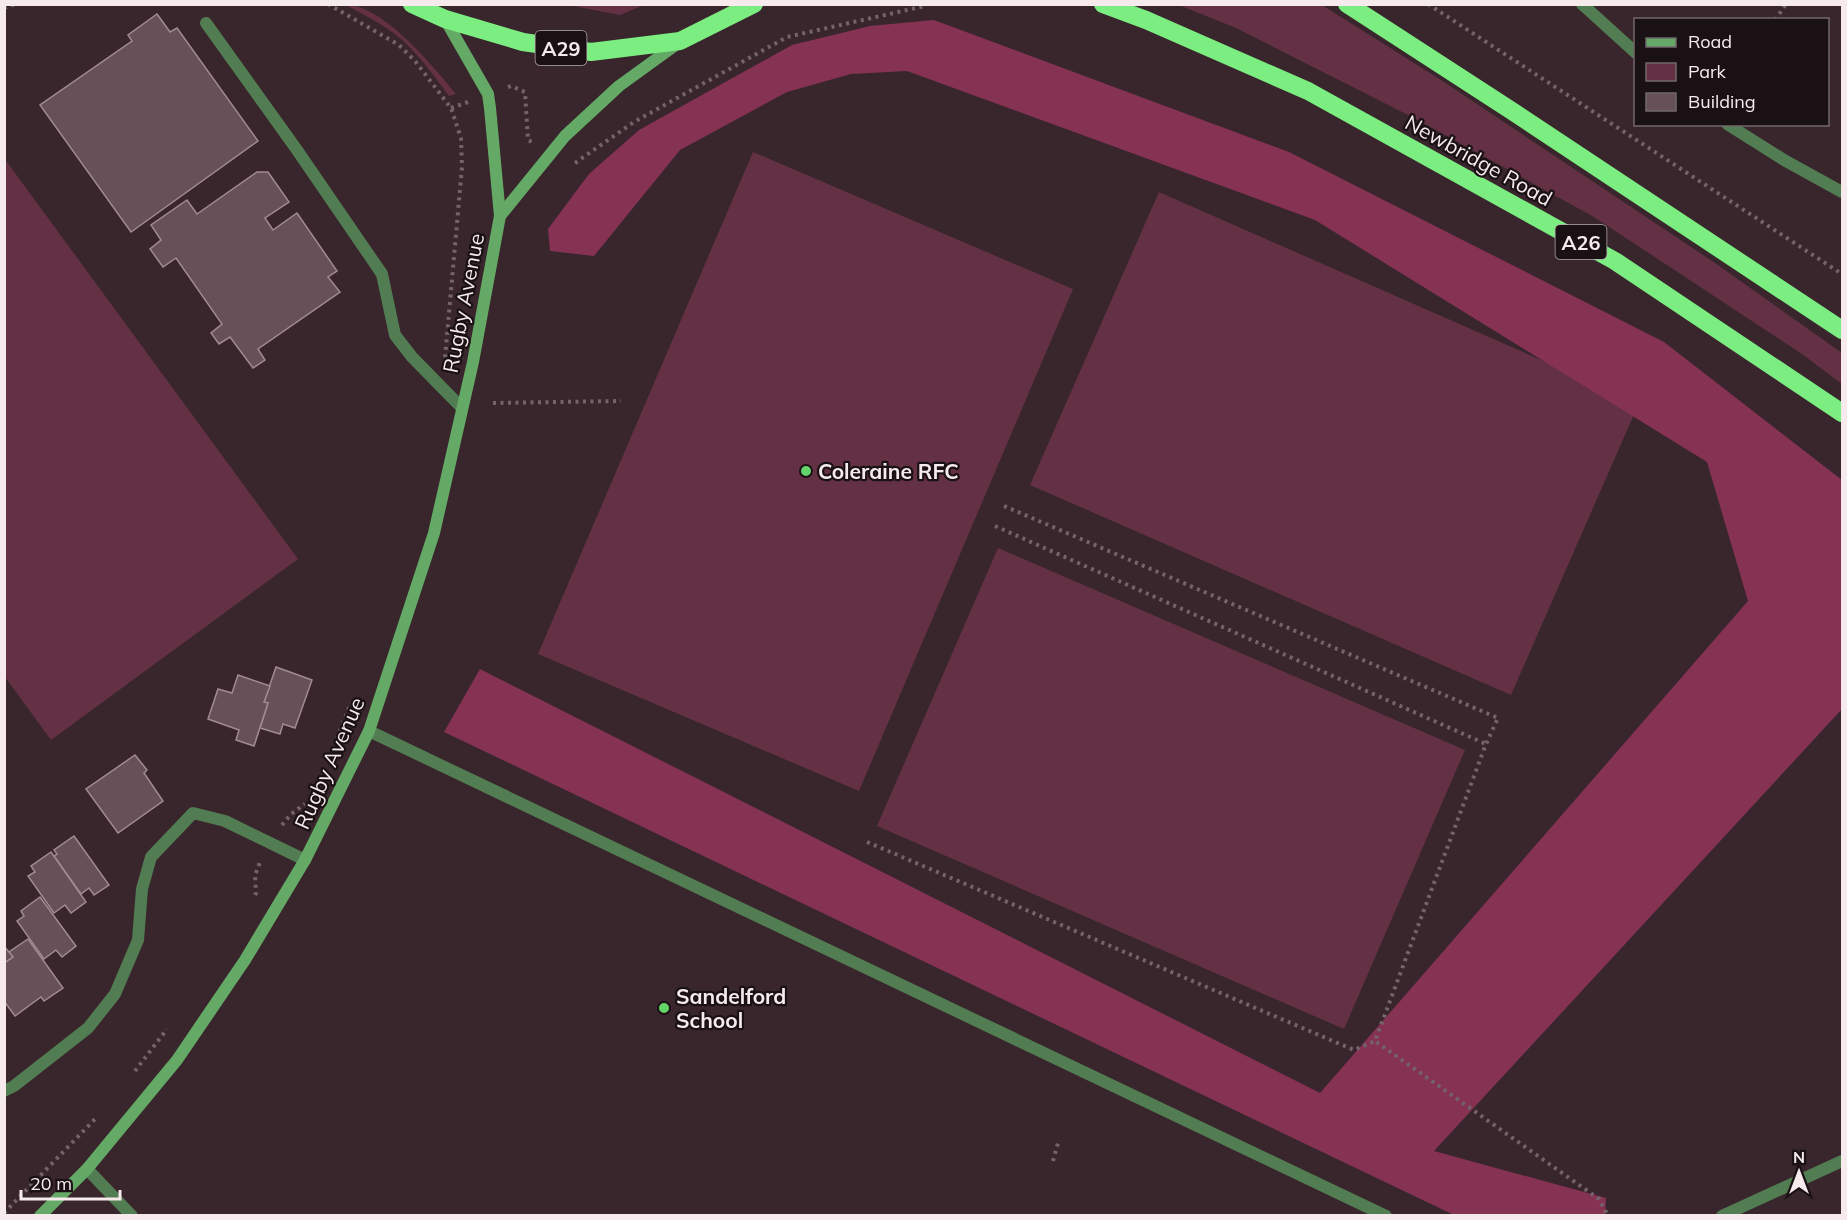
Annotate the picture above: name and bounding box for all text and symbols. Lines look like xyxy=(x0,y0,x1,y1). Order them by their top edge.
legend xyxy=(1634,18,1829,126)
text: Road xyxy=(1688,30,1732,53)
road number: A29 xyxy=(536,31,586,65)
text: Park xyxy=(1688,60,1727,83)
text: Building xyxy=(1688,90,1756,113)
street label: Newbridge Road xyxy=(1401,109,1557,211)
road number: A26 xyxy=(1556,225,1606,259)
street label: Rugby Avenue xyxy=(437,231,489,375)
place label: Coleraine RFC xyxy=(818,458,959,484)
marker: Coleraine RFC xyxy=(799,464,813,478)
street label: Rugby Avenue xyxy=(288,693,370,833)
place label: Sandelford School xyxy=(676,983,786,1033)
marker: Sandelford School xyxy=(657,1001,671,1015)
north arrow xyxy=(1769,1142,1829,1202)
text: N xyxy=(1793,1147,1805,1167)
scale bar xyxy=(21,1163,120,1201)
text: 20 m xyxy=(30,1172,72,1195)

